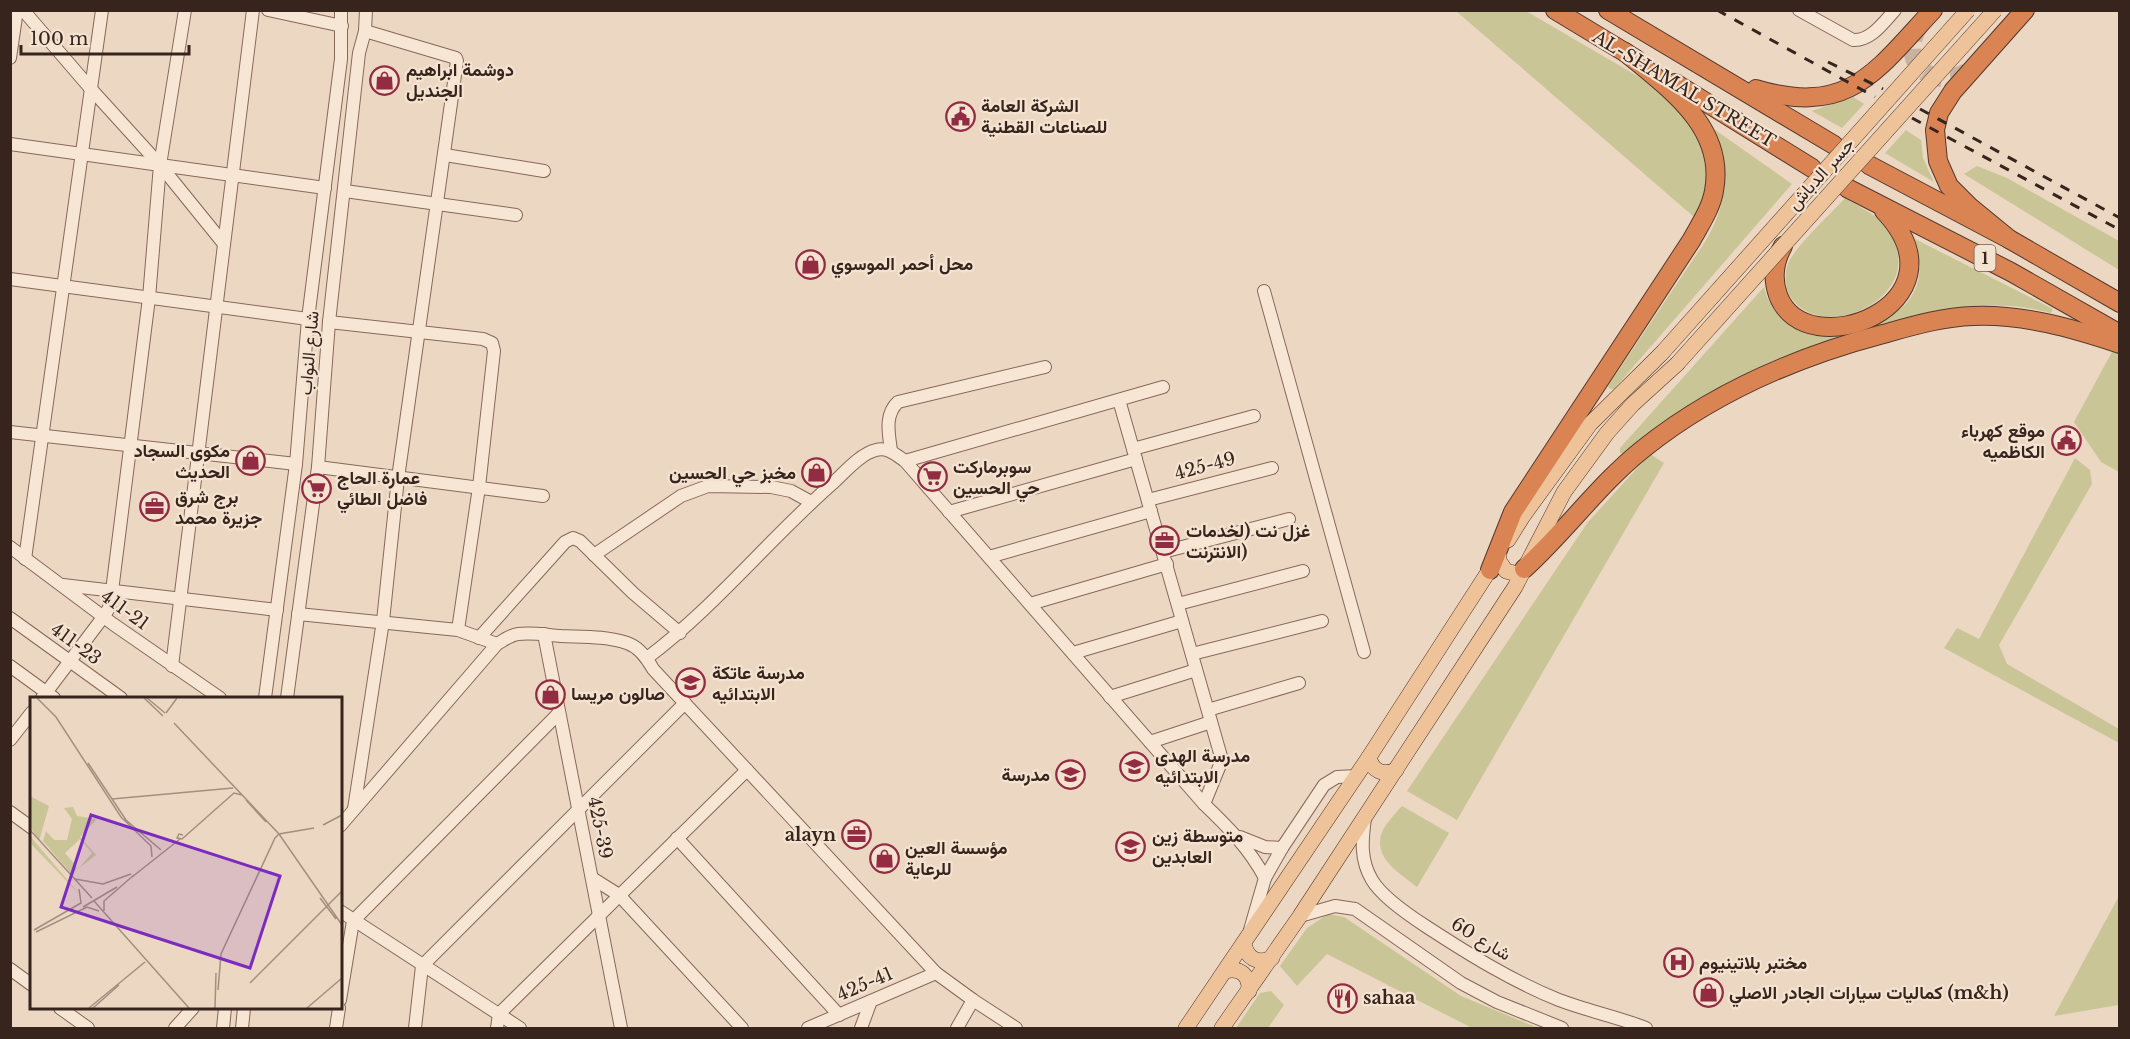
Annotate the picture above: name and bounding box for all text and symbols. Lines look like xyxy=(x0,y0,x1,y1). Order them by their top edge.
scale bar xyxy=(21,18,189,56)
street label: AL-SHAMAL STREET xyxy=(1588,25,1780,153)
text: 100 m xyxy=(30,28,88,50)
place label: دوشمة ابراهيم الجنديل xyxy=(406,59,514,102)
shop icon: دوشمة ابراهيم الجنديل xyxy=(369,64,401,96)
place label: الشركة العامة للصناعات القطنية xyxy=(981,95,1107,138)
public building icon: الشركة العامة للصناعات القطنية xyxy=(944,100,976,132)
street label: جسر الدباش xyxy=(1783,133,1859,215)
road number: 1 xyxy=(1974,245,1996,271)
shop icon: محل أحمر الموسوي xyxy=(794,248,826,280)
place label: محل أحمر الموسوي xyxy=(831,253,973,279)
street label: شارع النواب xyxy=(294,310,325,396)
place label: موقع كهرباء الكاظميه xyxy=(1961,420,2045,463)
public building icon: موقع كهرباء الكاظميه xyxy=(2050,425,2082,457)
place label: مكوى السجاد الحديث xyxy=(134,440,230,483)
shop icon: مكوى السجاد الحديث xyxy=(235,445,267,477)
street label: 425-49 xyxy=(1172,447,1238,485)
place label: سوبرماركت حي الحسين xyxy=(953,456,1040,503)
shop icon: مخبز حي الحسين xyxy=(801,457,833,489)
supermarket icon: سوبرماركت حي الحسين xyxy=(916,461,948,493)
place label: مخبز حي الحسين xyxy=(669,462,796,488)
place label: عمارة الحاج فاضل الطائي xyxy=(337,467,427,514)
supermarket icon: عمارة الحاج فاضل الطائي xyxy=(300,472,332,504)
place label: برج شرق جزيرة محمد xyxy=(175,486,262,529)
office icon: برج شرق جزيرة محمد xyxy=(138,491,170,523)
place label: غزل نت (لخدمات الانترنت) xyxy=(1186,520,1310,563)
office icon: غزل نت (لخدمات الانترنت) xyxy=(1149,525,1181,557)
street label: 411-21 xyxy=(97,585,153,635)
street label: 411-23 xyxy=(46,618,106,670)
place label: مدرسة عاتكة الابتدائيه xyxy=(712,662,805,705)
school or university icon: مدرسة عاتكة الابتدائيه xyxy=(675,667,707,699)
shop icon: صالون مريسا xyxy=(534,678,566,710)
place label: صالون مريسا xyxy=(571,683,665,705)
inset map xyxy=(30,697,342,1009)
place label: مدرسة الهدى الابتدائيه xyxy=(1155,745,1250,788)
school or university icon: مدرسة الهدى الابتدائيه xyxy=(1118,750,1150,782)
school or university icon: مدرسة xyxy=(1055,759,1087,791)
place label: مدرسة xyxy=(1001,764,1050,786)
street label: 425-39 xyxy=(583,795,617,861)
office icon: alayn xyxy=(841,819,873,851)
place label: alayn xyxy=(785,824,836,846)
place label: متوسطة زين العابدين xyxy=(1152,825,1244,868)
school or university icon: متوسطة زين العابدين xyxy=(1115,830,1147,862)
place label: مؤسسة العين للرعاية xyxy=(905,837,1008,880)
shop icon: مؤسسة العين للرعاية xyxy=(868,842,900,874)
street label: شارع 60 xyxy=(1447,913,1515,966)
hospital icon: مختبر بلاتينيوم xyxy=(1662,947,1694,979)
place label: مختبر بلاتينيوم xyxy=(1699,952,1807,975)
street label: 425-41 xyxy=(834,962,896,1006)
shop icon: كماليات سيارات الجادر الاصلي (m&h) xyxy=(1692,977,1724,1009)
restaurant icon: sahaa xyxy=(1326,982,1358,1014)
place label: كماليات سيارات الجادر الاصلي (m&h) xyxy=(1729,982,2009,1008)
place label: sahaa xyxy=(1363,987,1416,1009)

